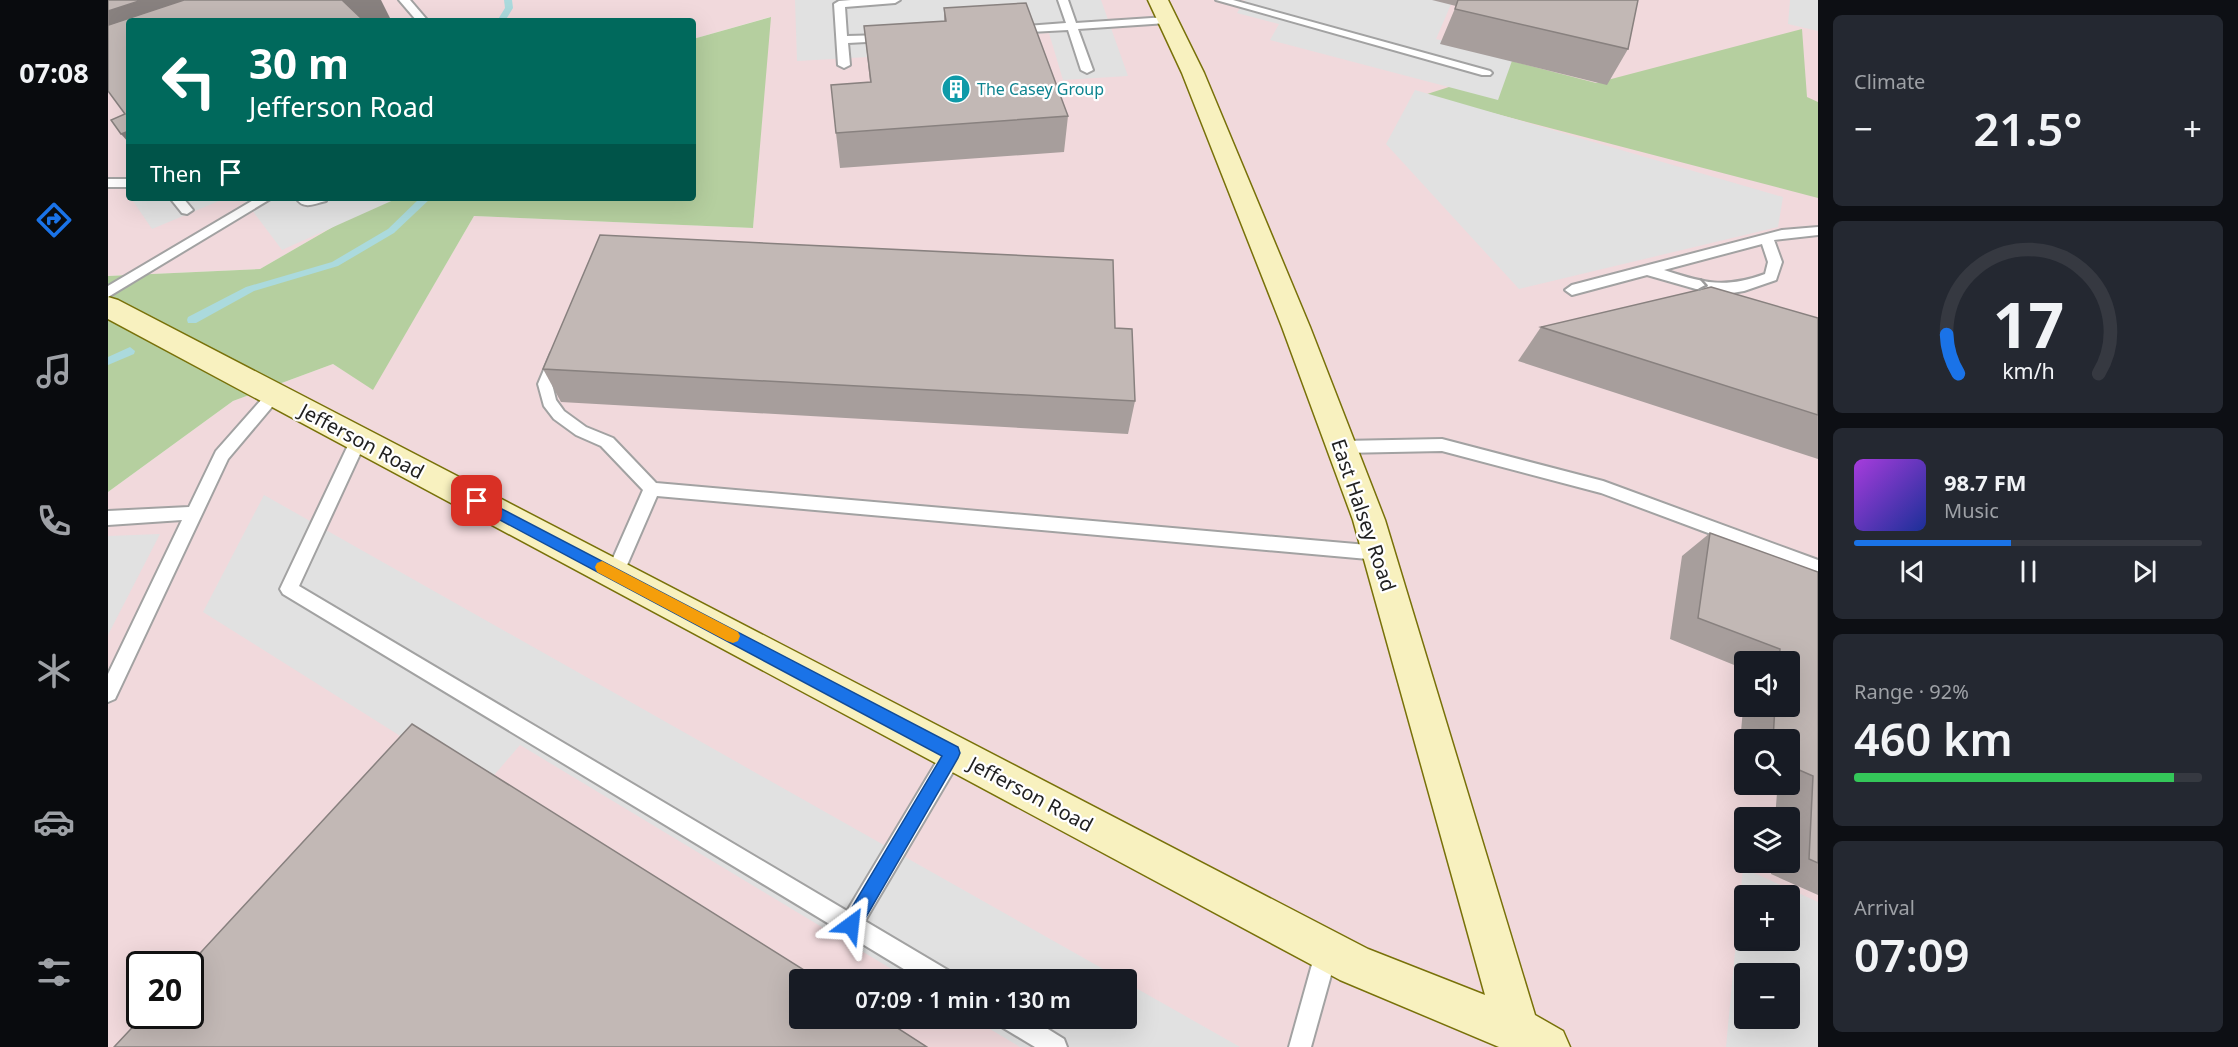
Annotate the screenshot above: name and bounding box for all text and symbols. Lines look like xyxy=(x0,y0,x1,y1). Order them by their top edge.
text: 30 m xyxy=(249,34,349,91)
icon: left xyxy=(150,42,228,120)
text: 07:08 xyxy=(19,54,89,91)
text: Climate xyxy=(1854,68,1925,95)
building icon: The Casey Group xyxy=(940,73,972,105)
place label: The Casey Group xyxy=(977,78,1104,100)
text: Jefferson Road xyxy=(249,88,434,125)
text: 21.5° xyxy=(1974,98,2082,159)
text: − xyxy=(1854,106,1873,151)
text: + xyxy=(2183,106,2202,151)
icon: arrive xyxy=(214,156,247,189)
text: Then xyxy=(150,158,202,188)
icon: directions xyxy=(33,199,75,241)
one-way arrow xyxy=(1699,278,1708,290)
text: 17 xyxy=(1992,281,2064,366)
icon: music xyxy=(33,350,75,392)
text: km/h xyxy=(2002,357,2054,386)
street label: Jefferson Road xyxy=(293,396,429,485)
street label: East Halsey Road xyxy=(1325,435,1403,595)
text: 98.7 FM xyxy=(1944,467,2026,497)
pin xyxy=(451,475,502,526)
icon: arrive xyxy=(460,484,493,517)
text: Music xyxy=(1944,497,1999,524)
icon: phone xyxy=(33,500,75,542)
icon: previous xyxy=(1896,555,1929,588)
icon: pause xyxy=(2012,555,2045,588)
icon: next xyxy=(2128,555,2161,588)
icon: climate xyxy=(33,650,75,692)
map controls xyxy=(1734,651,1800,1029)
button: sound xyxy=(1734,651,1800,717)
text: Range · 92% xyxy=(1854,678,1969,705)
text: 460 km xyxy=(1854,708,2013,769)
button: search xyxy=(1734,729,1800,795)
street label: Jefferson Road xyxy=(962,749,1098,838)
icon: car xyxy=(33,801,75,843)
button: layers xyxy=(1734,807,1800,873)
button: + xyxy=(1734,885,1800,951)
position arrow xyxy=(819,893,883,957)
text: Arrival xyxy=(1854,894,1915,921)
text: 07:09 xyxy=(1854,924,1969,985)
icon: filters xyxy=(33,951,75,993)
speed limit sign: 20 xyxy=(126,951,204,1029)
button: − xyxy=(1734,963,1800,1029)
text: 07:09 · 1 min · 130 m xyxy=(855,984,1071,1014)

